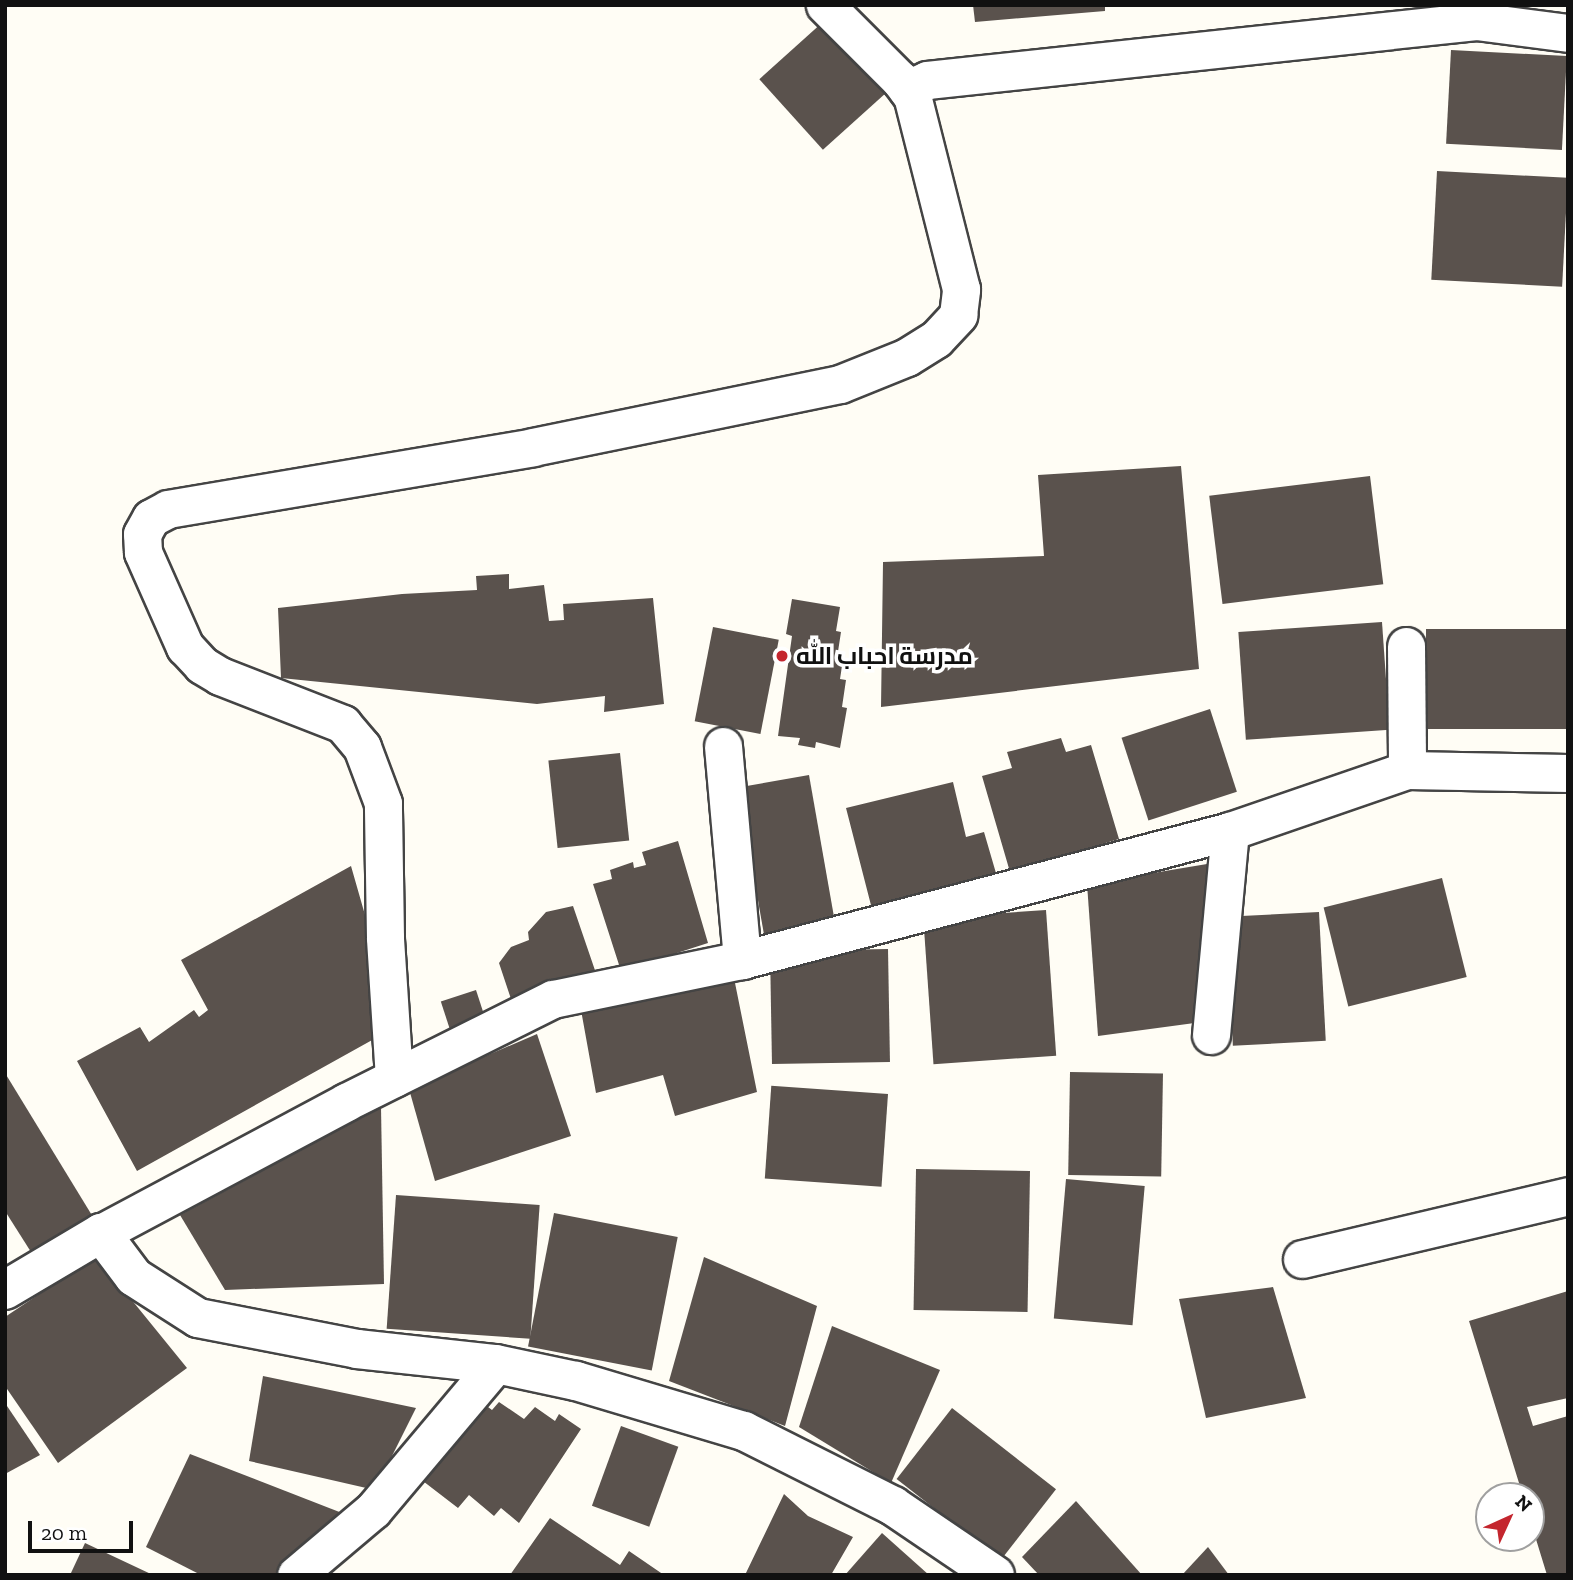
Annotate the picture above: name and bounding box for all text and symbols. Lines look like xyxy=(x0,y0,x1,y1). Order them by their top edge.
place label: مدرسة احباب الله xyxy=(796,642,973,670)
marker: مدرسة احباب الله xyxy=(774,648,790,664)
north arrow xyxy=(1475,1482,1545,1552)
text: N xyxy=(1511,1490,1537,1516)
scale bar xyxy=(32,1506,136,1550)
text: 20 m xyxy=(41,1520,87,1545)

